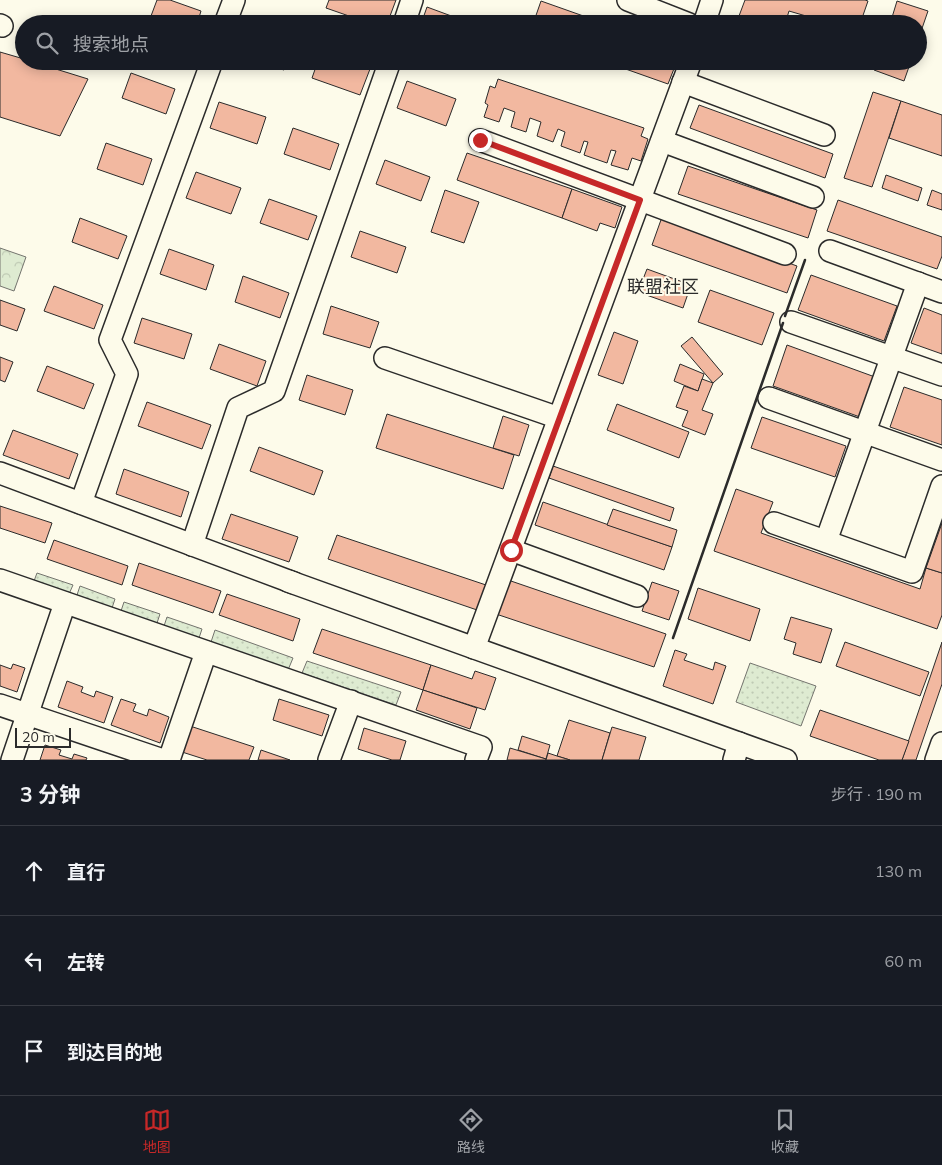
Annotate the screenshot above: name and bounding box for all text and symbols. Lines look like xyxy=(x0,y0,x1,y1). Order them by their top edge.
search box xyxy=(15,15,927,70)
icon: search xyxy=(33,29,61,57)
text: 搜索地点 xyxy=(73,32,149,56)
route end xyxy=(469,129,492,152)
district label: 联盟社区 xyxy=(627,275,699,298)
route start xyxy=(500,539,523,562)
scale bar xyxy=(15,725,71,748)
text: 20 m xyxy=(22,728,55,746)
text: 3 分钟 xyxy=(20,781,80,807)
text: 步行 · 190 m xyxy=(831,784,922,804)
icon: ahead xyxy=(20,857,48,885)
text: 直行 xyxy=(67,860,105,884)
text: 130 m xyxy=(875,861,922,881)
icon: left xyxy=(20,947,48,975)
text: 左转 xyxy=(67,950,105,974)
text: 60 m xyxy=(885,951,922,971)
icon: arrive xyxy=(20,1037,48,1065)
text: 到达目的地 xyxy=(67,1040,162,1064)
tab: 地图 xyxy=(143,1106,171,1156)
tab: 路线 xyxy=(457,1106,485,1156)
tab: 收藏 xyxy=(771,1106,799,1156)

